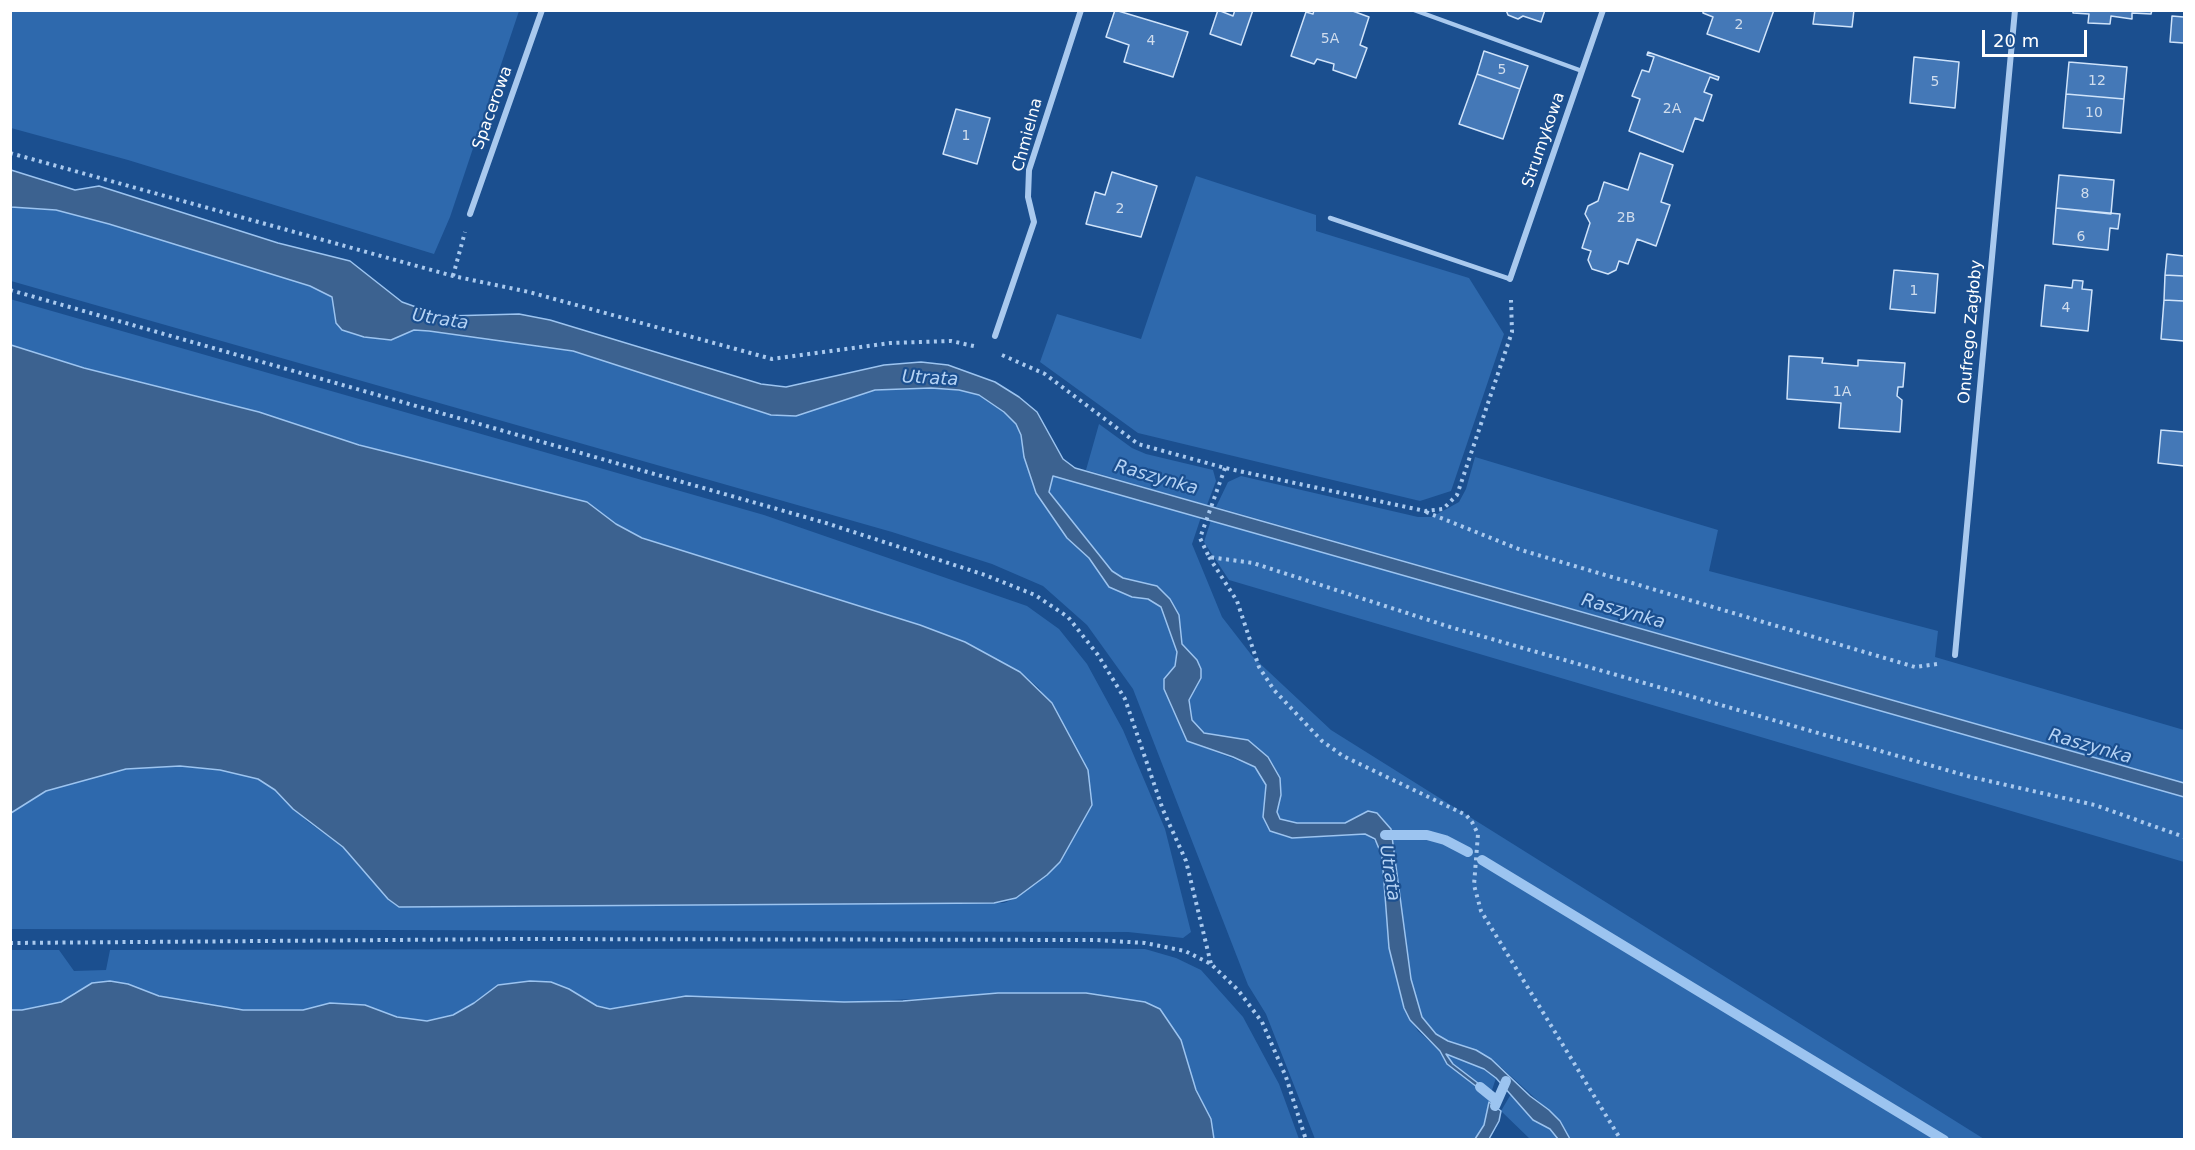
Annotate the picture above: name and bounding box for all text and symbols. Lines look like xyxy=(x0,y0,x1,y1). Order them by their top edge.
house number: 2 xyxy=(1735,17,1743,33)
scale bar xyxy=(1985,18,2090,56)
text: 20 m xyxy=(1993,30,2039,51)
house number: 5A xyxy=(1321,31,1339,47)
house number: 4 xyxy=(1147,33,1155,49)
house number: 5 xyxy=(1498,62,1506,78)
street label: Spacerowa xyxy=(469,64,517,152)
house number: 12 xyxy=(2088,73,2106,89)
house number: 5 xyxy=(1931,74,1939,90)
street label: Strumykowa xyxy=(1519,90,1569,190)
street label: Chmielna xyxy=(1009,96,1047,174)
house number: 2A xyxy=(1663,101,1681,117)
house number: 10 xyxy=(2085,105,2103,121)
house number: 1 xyxy=(962,128,970,144)
house number: 8 xyxy=(2081,186,2089,202)
house number: 2 xyxy=(1116,201,1124,217)
house number: 2B xyxy=(1617,210,1635,226)
house number: 6 xyxy=(2077,229,2085,245)
street label: Onufrego Zagłoby xyxy=(1955,259,1987,405)
house number: 1 xyxy=(1910,283,1918,299)
house number: 4 xyxy=(2062,300,2070,316)
water label: Utrata xyxy=(410,305,470,335)
water label: Utrata xyxy=(901,367,959,391)
house number: 1A xyxy=(1833,384,1851,400)
water label: Raszynka xyxy=(1112,456,1200,500)
water label: Raszynka xyxy=(1579,590,1667,634)
water label: Raszynka xyxy=(2046,725,2134,769)
water label: Utrata xyxy=(1374,843,1404,903)

